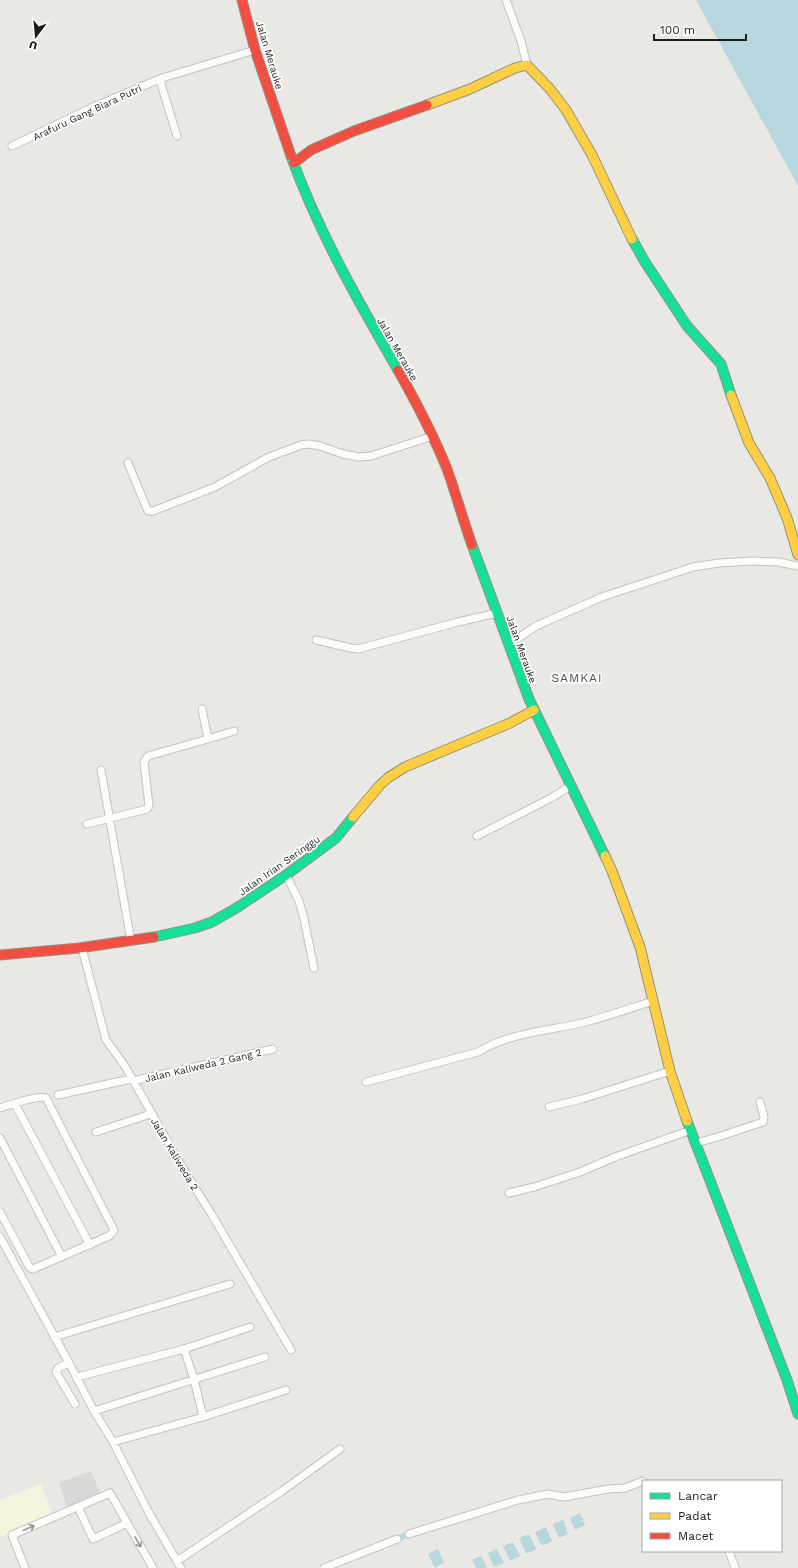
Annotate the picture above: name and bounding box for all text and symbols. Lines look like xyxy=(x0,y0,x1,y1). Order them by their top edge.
north arrow xyxy=(16,16,56,56)
scale bar xyxy=(654,16,746,42)
street label: Jalan Merauke xyxy=(254,20,285,91)
text: 100 m xyxy=(660,23,695,37)
text: U xyxy=(28,38,39,52)
street label: Arafuru Gang Biara Putri xyxy=(31,82,143,142)
street label: Jalan Merauke xyxy=(375,316,420,383)
street label: Jalan Merauke xyxy=(504,614,539,684)
district label: SAMKAI xyxy=(551,671,603,685)
street label: Jalan Irian Seringgu xyxy=(237,833,322,898)
street label: Jalan Kaliweda 2 Gang 2 xyxy=(144,1047,263,1084)
street label: Jalan Kaliweda 2 xyxy=(149,1116,201,1192)
legend xyxy=(642,1480,782,1552)
text: Lancar xyxy=(678,1489,718,1503)
text: Padat xyxy=(678,1509,711,1523)
one-way arrow xyxy=(23,1524,35,1531)
text: Macet xyxy=(678,1529,713,1543)
one-way arrow xyxy=(134,1535,142,1547)

